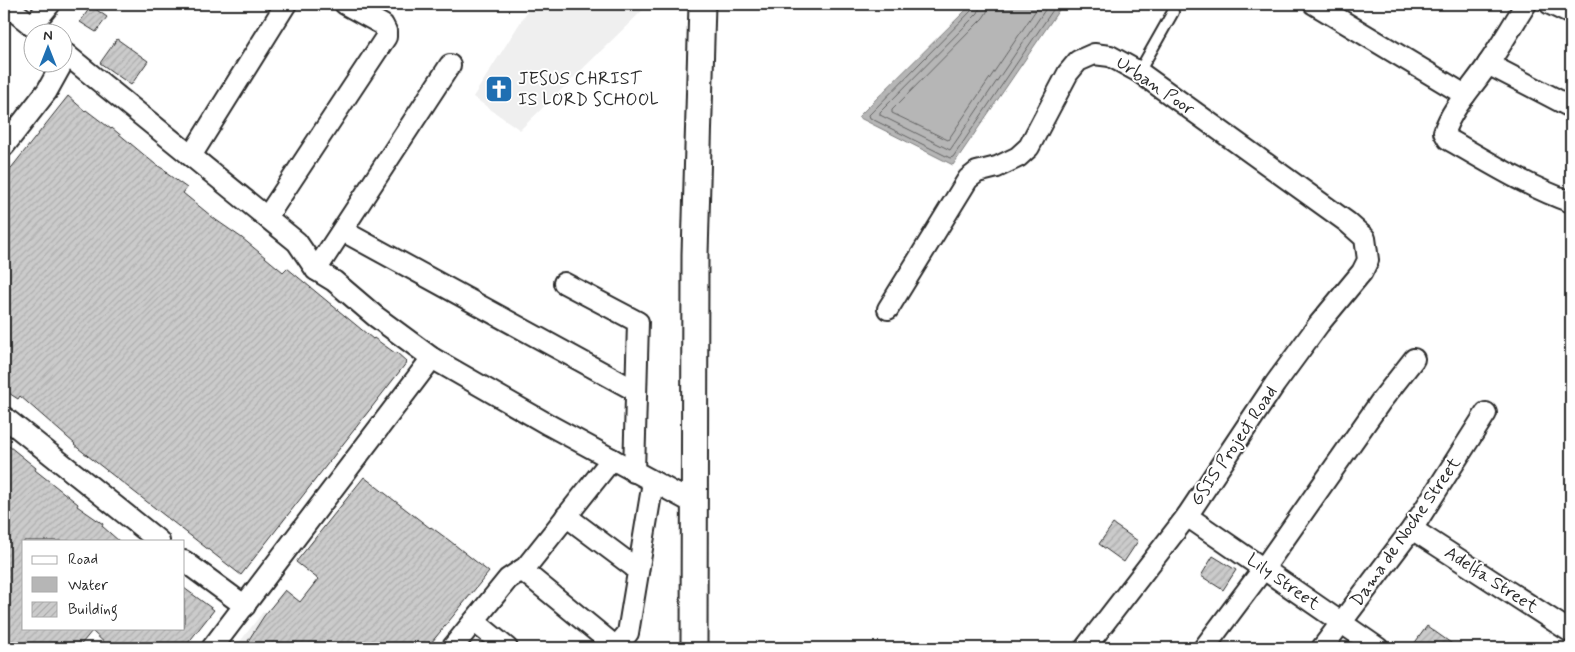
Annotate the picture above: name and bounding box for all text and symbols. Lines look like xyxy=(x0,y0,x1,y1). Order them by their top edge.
north arrow xyxy=(22,22,72,72)
text: N xyxy=(43,27,53,45)
street label: Urban Poor xyxy=(1111,51,1199,121)
place label: JESUS CHRIST IS LORD SCHOOL xyxy=(518,67,659,112)
church icon: JESUS CHRIST IS LORD SCHOOL xyxy=(484,74,514,104)
street label: GSIS Project Road xyxy=(1185,381,1283,511)
street label: Dama de Noche Street xyxy=(1345,452,1467,611)
legend xyxy=(22,540,185,630)
street label: Adelfa Street xyxy=(1440,541,1543,619)
street label: Lily Street xyxy=(1242,548,1325,616)
text: Road xyxy=(68,550,98,570)
text: Water xyxy=(68,576,108,596)
text: Building xyxy=(68,600,118,621)

